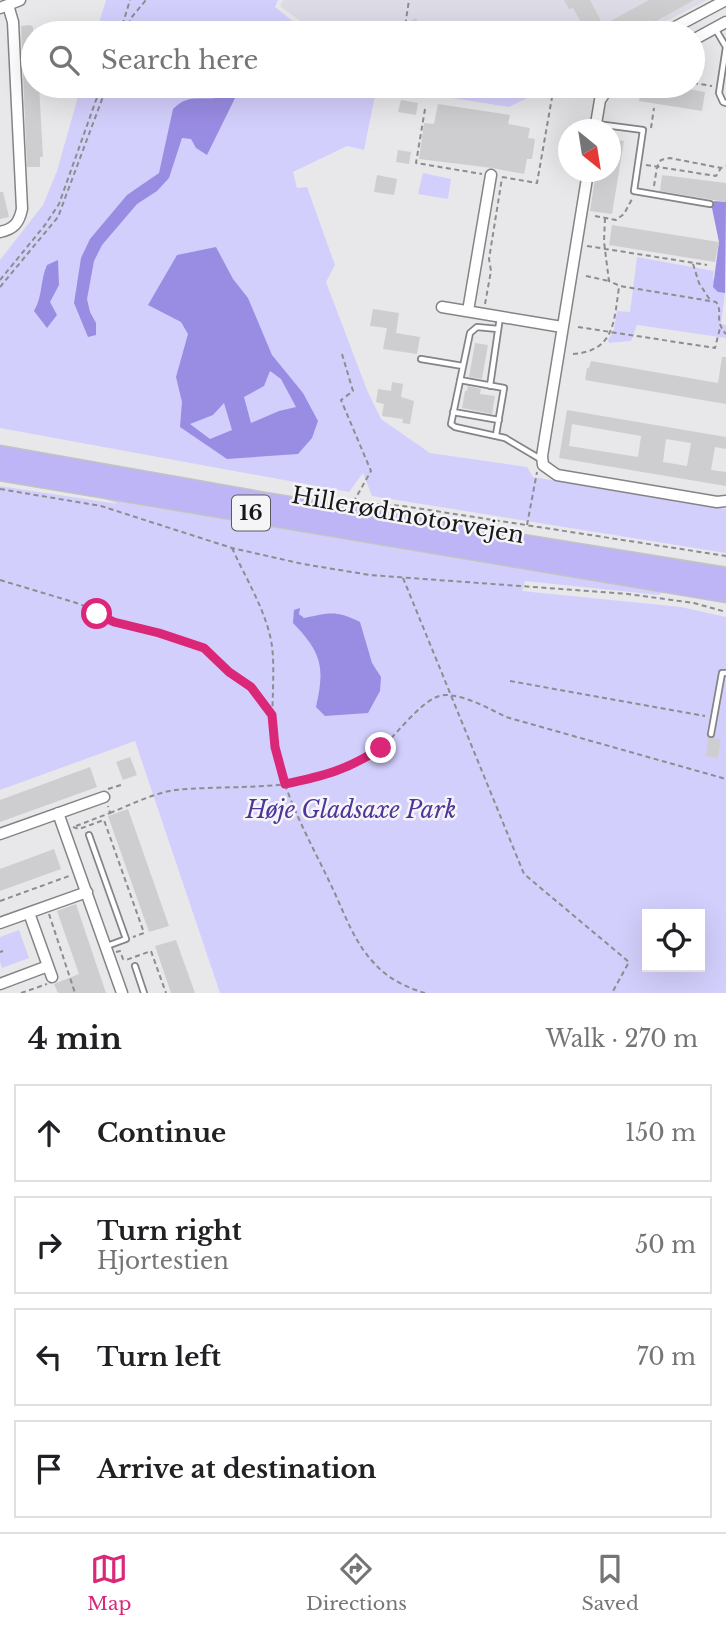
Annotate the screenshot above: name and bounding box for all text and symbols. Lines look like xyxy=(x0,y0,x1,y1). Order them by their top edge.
search box xyxy=(21,21,705,98)
icon: search xyxy=(45,41,83,79)
text: Search here xyxy=(101,44,258,76)
north arrow xyxy=(558,119,621,182)
street label: Hillerødmotorvejen xyxy=(290,481,527,549)
road number: 16 xyxy=(232,496,270,530)
route start xyxy=(81,598,112,629)
route end xyxy=(365,732,396,763)
park label: Høje Gladsaxe Park xyxy=(245,796,456,824)
map controls xyxy=(642,909,705,972)
button: locate xyxy=(642,909,705,972)
text: 4 min xyxy=(28,1020,122,1057)
text: Walk · 270 m xyxy=(546,1025,698,1053)
icon: ahead xyxy=(30,1114,68,1152)
text: Continue xyxy=(97,1117,226,1149)
text: 150 m xyxy=(625,1119,696,1147)
text: Turn right xyxy=(97,1215,242,1247)
icon: right xyxy=(30,1226,68,1264)
text: 50 m xyxy=(635,1231,696,1259)
text: Hjortestien xyxy=(97,1247,229,1275)
icon: left xyxy=(30,1338,68,1376)
text: Turn left xyxy=(97,1341,221,1373)
text: 70 m xyxy=(637,1343,696,1371)
icon: arrive xyxy=(30,1450,68,1488)
text: Arrive at destination xyxy=(97,1453,377,1485)
tab: Map xyxy=(87,1550,131,1615)
tab: Directions xyxy=(306,1550,407,1615)
tab: Saved xyxy=(581,1550,639,1615)

